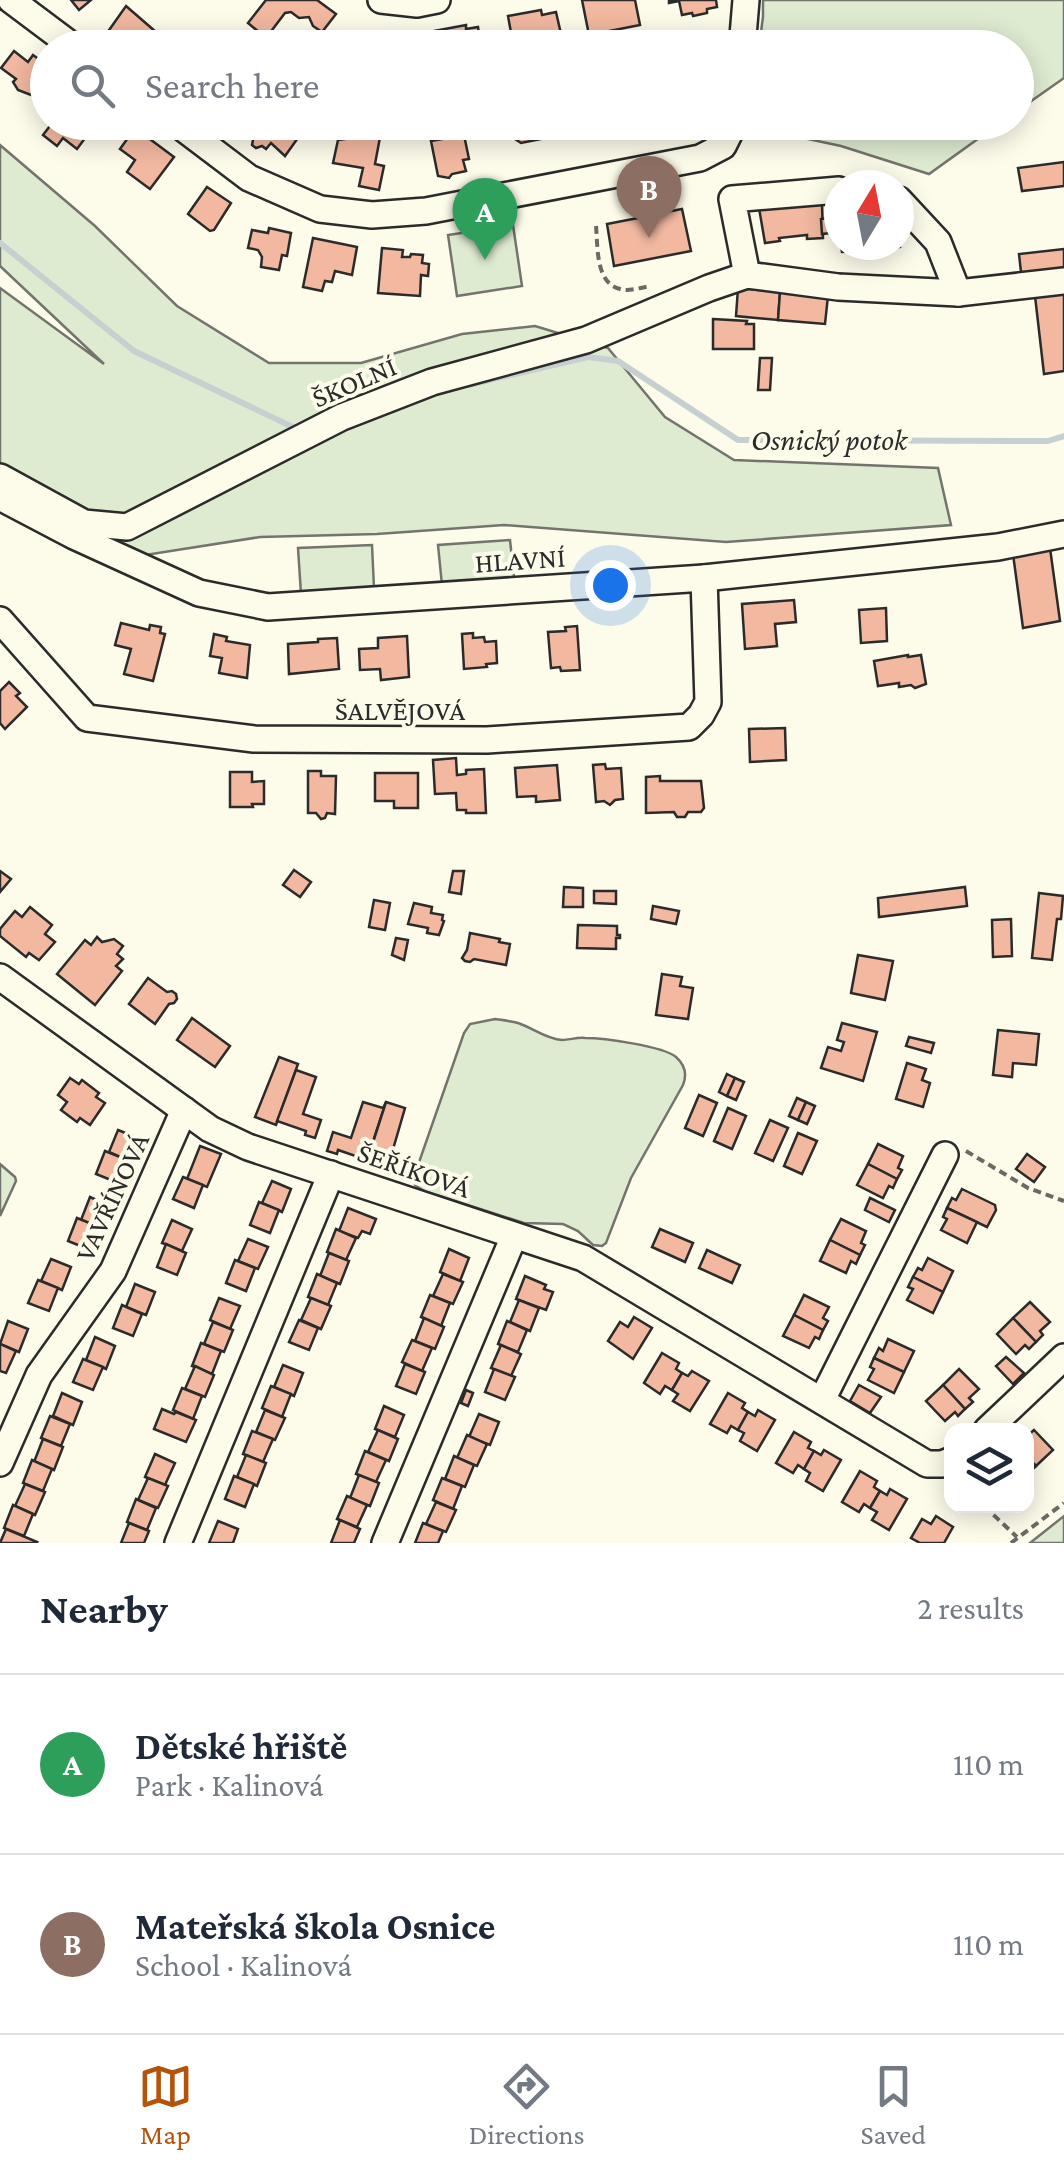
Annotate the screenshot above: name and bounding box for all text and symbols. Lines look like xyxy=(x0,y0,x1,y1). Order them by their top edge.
search box xyxy=(30,30,1034,140)
icon: search xyxy=(65,58,120,113)
text: Search here xyxy=(145,64,319,106)
pin: B xyxy=(616,156,682,238)
north arrow xyxy=(824,170,914,260)
pin: A xyxy=(452,178,518,260)
street label: ŠKOLNÍ xyxy=(307,350,401,414)
water label: Osnický potok xyxy=(751,423,909,457)
street label: HLAVNÍ xyxy=(474,541,566,579)
your location xyxy=(585,560,636,611)
street label: ŠALVĚJOVÁ xyxy=(335,695,465,726)
street label: VAVŘÍNOVÁ xyxy=(69,1128,155,1266)
street label: ŠEŘÍKOVÁ xyxy=(354,1136,475,1204)
map controls xyxy=(944,1423,1034,1513)
button: layers xyxy=(944,1423,1034,1513)
text: Nearby xyxy=(40,1585,168,1632)
text: 2 results xyxy=(917,1590,1024,1626)
text: Dětské hřiště xyxy=(135,1725,347,1767)
text: A xyxy=(63,1746,82,1782)
text: 110 m xyxy=(953,1746,1024,1782)
text: Park · Kalinová xyxy=(135,1767,324,1803)
text: Mateřská škola Osnice xyxy=(135,1905,495,1947)
text: B xyxy=(63,1926,82,1962)
text: 110 m xyxy=(953,1926,1024,1962)
text: School · Kalinová xyxy=(135,1947,352,1983)
tab: Map xyxy=(138,2059,193,2150)
tab: Directions xyxy=(469,2059,585,2150)
tab: Saved xyxy=(860,2059,926,2150)

